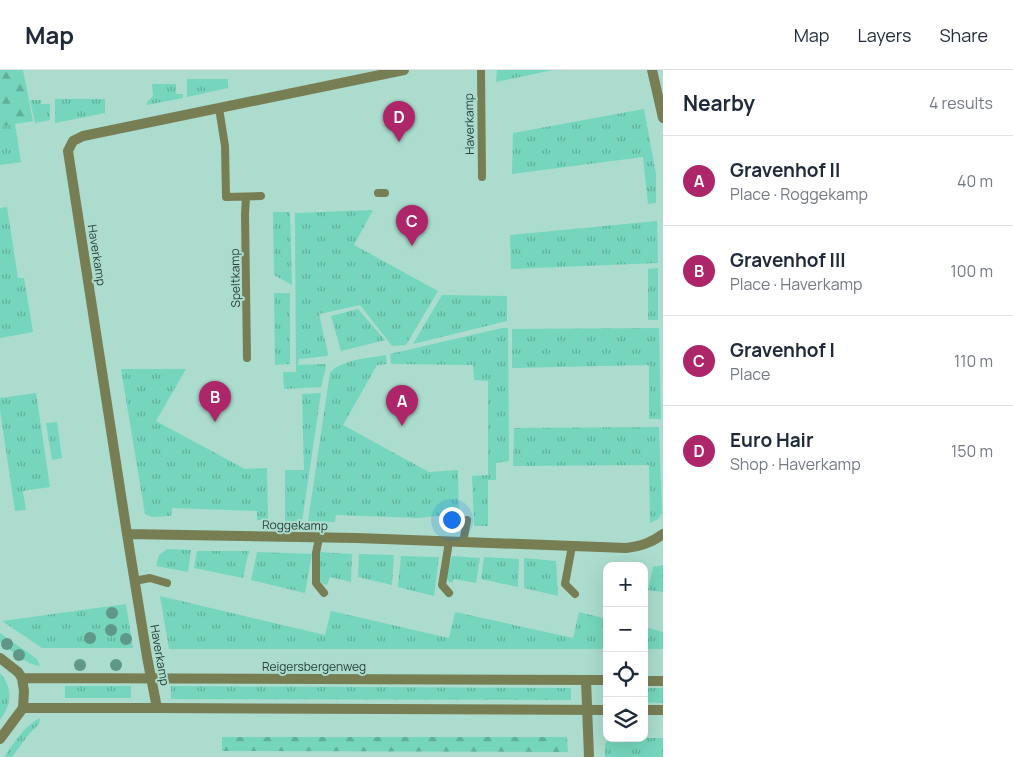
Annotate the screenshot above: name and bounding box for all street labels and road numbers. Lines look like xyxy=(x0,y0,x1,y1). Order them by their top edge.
street label: Haverkamp xyxy=(460,93,478,155)
street label: Haverkamp xyxy=(84,223,110,287)
street label: Speltkamp xyxy=(226,248,244,308)
street label: Roggekamp xyxy=(262,516,328,534)
street label: Haverkamp xyxy=(146,623,174,687)
street label: Reigersbergenweg xyxy=(262,658,366,675)

